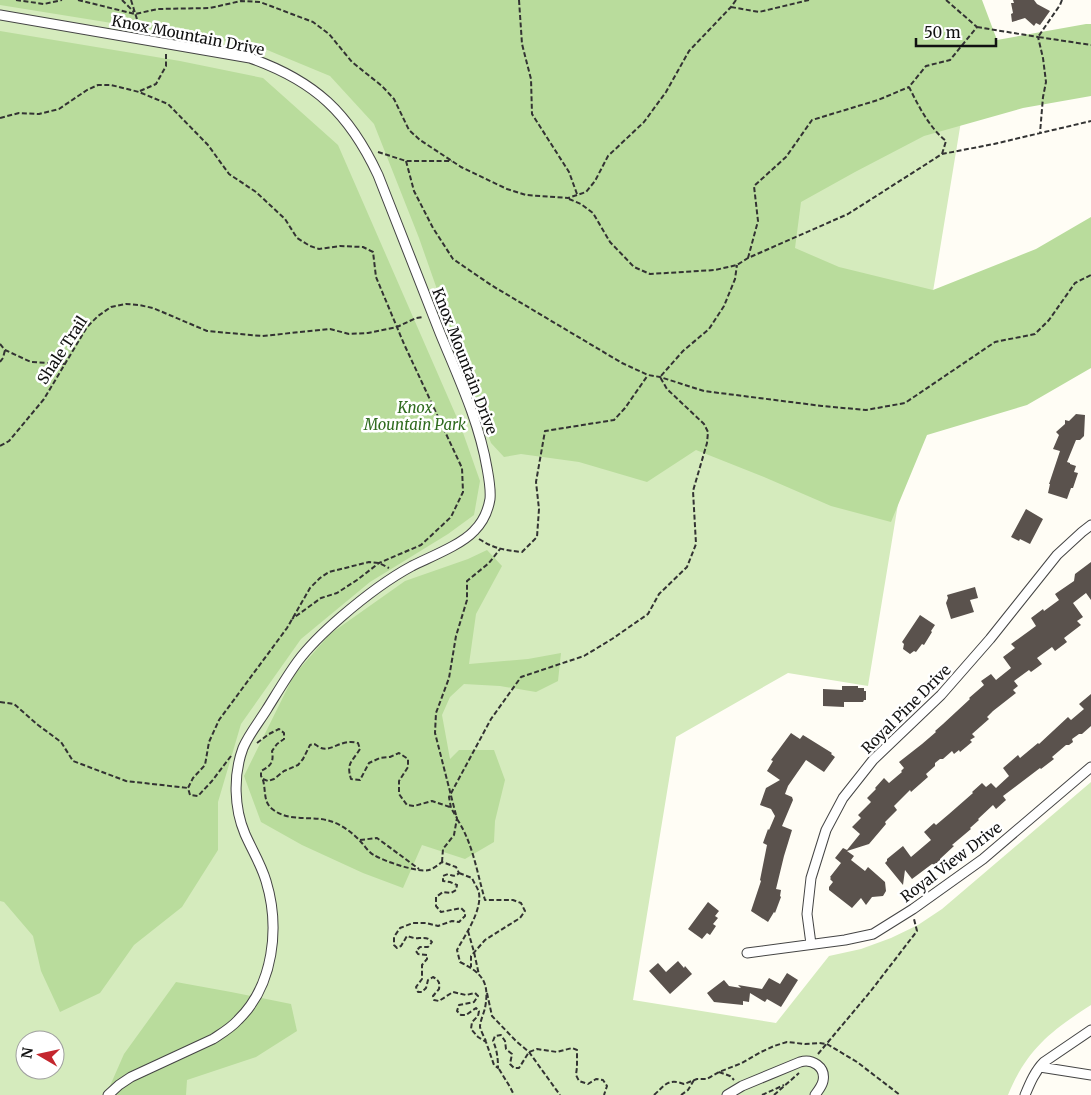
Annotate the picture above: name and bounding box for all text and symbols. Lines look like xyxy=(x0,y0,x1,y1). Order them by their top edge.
street label: Knox Mountain Drive xyxy=(110,11,266,59)
scale bar xyxy=(916,15,996,47)
text: 50 m xyxy=(924,23,961,42)
street label: Knox Mountain Drive xyxy=(428,285,502,437)
street label: Shale Trail xyxy=(33,312,91,388)
park label: Knox Mountain Park xyxy=(363,398,467,434)
street label: Royal Pine Drive xyxy=(857,660,955,758)
street label: Royal View Drive xyxy=(897,818,1005,906)
north arrow xyxy=(15,1030,65,1080)
text: N xyxy=(17,1046,37,1060)

